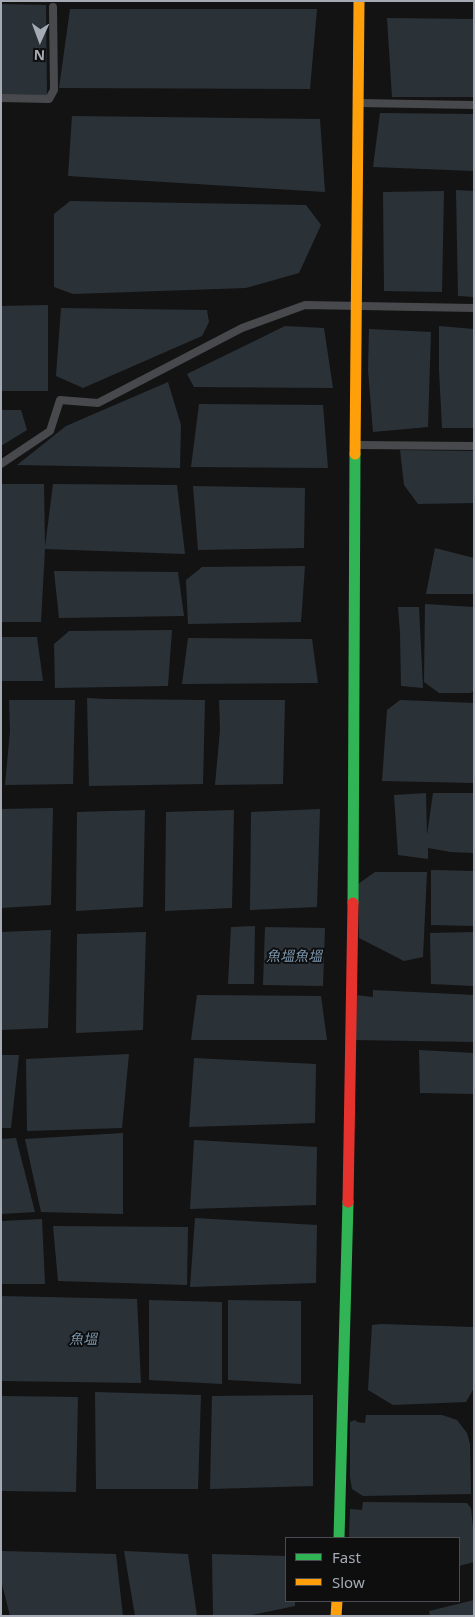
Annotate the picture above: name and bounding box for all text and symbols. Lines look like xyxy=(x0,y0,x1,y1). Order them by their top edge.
north arrow xyxy=(15,15,65,65)
text: N xyxy=(33,46,45,65)
water label: 魚塭魚塭 xyxy=(266,949,322,965)
water label: 魚塭 xyxy=(69,1332,97,1348)
legend xyxy=(285,1537,460,1602)
text: Fast xyxy=(332,1547,361,1567)
text: Slow xyxy=(332,1572,365,1592)

